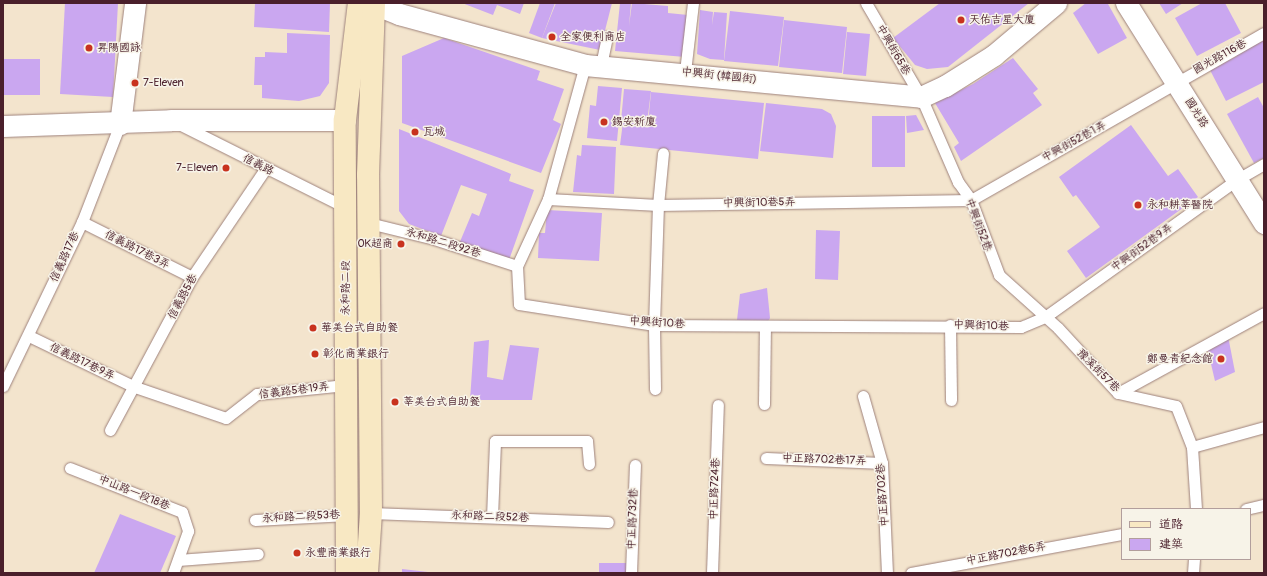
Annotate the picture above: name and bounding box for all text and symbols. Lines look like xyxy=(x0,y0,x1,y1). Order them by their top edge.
place label: 天佑吉星大廈 xyxy=(969,13,1035,27)
marker: 天佑吉星大廈 xyxy=(956,15,966,25)
street label: 中興街65巷 xyxy=(873,22,913,78)
place label: 全家便利商店 xyxy=(560,30,626,44)
marker: 全家便利商店 xyxy=(547,32,557,42)
street label: 國光路116巷 xyxy=(1191,37,1249,77)
place label: 昇陽國詠 xyxy=(97,41,141,55)
marker: 昇陽國詠 xyxy=(84,43,94,53)
street label: 中興街 (韓國街) xyxy=(681,65,757,87)
place label: 7-Eleven xyxy=(143,76,184,90)
marker: 7-Eleven xyxy=(130,78,140,88)
street label: 國光路 xyxy=(1182,96,1210,130)
place label: 錫安新廈 xyxy=(612,115,656,129)
marker: 錫安新廈 xyxy=(599,117,609,127)
street label: 中興街52巷1弄 xyxy=(1040,119,1108,165)
place label: 瓦城 xyxy=(423,125,445,139)
marker: 瓦城 xyxy=(410,127,420,137)
street label: 信義路 xyxy=(240,152,276,178)
place label: 7-Εleven xyxy=(176,161,218,175)
marker: 7-Εleven xyxy=(221,163,231,173)
street label: 中興街10巷5弄 xyxy=(723,196,795,210)
street label: 中興街52巷 xyxy=(962,196,994,254)
place label: 永和耕莘醫院 xyxy=(1147,198,1213,212)
marker: 永和耕莘醫院 xyxy=(1132,199,1144,211)
street label: 中興街52巷9弄 xyxy=(1109,221,1175,275)
street label: 永和路二段92巷 xyxy=(404,225,482,261)
street label: 信義路17巷3弄 xyxy=(102,228,172,272)
street label: 信義路17巷 xyxy=(48,230,82,284)
place label: OK超商 xyxy=(357,237,393,251)
marker: OK超商 xyxy=(396,239,406,249)
street label: 永和路二段 xyxy=(339,261,353,315)
street label: 信義路5巷 xyxy=(165,272,201,322)
street label: 中興街10巷 xyxy=(629,314,685,332)
street label: 中興街10巷 xyxy=(953,318,1009,334)
place label: 華美台式自助餐 xyxy=(321,321,398,335)
marker: 華美台式自助餐 xyxy=(308,323,318,333)
street label: 信義路17巷9弄 xyxy=(47,341,117,383)
place label: 彰化商業銀行 xyxy=(323,347,389,361)
street label: 豫溪街57巷 xyxy=(1074,347,1122,395)
marker: 彰化商業銀行 xyxy=(310,349,320,359)
place label: 鄭曼青紀念館 xyxy=(1147,352,1213,366)
marker: 鄭曼青紀念館 xyxy=(1216,354,1226,364)
street label: 信義路5巷19弄 xyxy=(258,380,330,402)
place label: 莘美台式自助餐 xyxy=(403,395,480,409)
marker: 莘美台式自助餐 xyxy=(390,397,400,407)
street label: 中正路702巷17弄 xyxy=(781,452,867,468)
street label: 中正路724巷 xyxy=(707,458,723,520)
street label: 中正路702巷 xyxy=(874,463,892,527)
street label: 中山路一段18巷 xyxy=(96,473,172,513)
street label: 中正路732巷 xyxy=(625,488,641,550)
street label: 永和路二段53巷 xyxy=(262,508,340,526)
legend xyxy=(1121,508,1251,560)
street label: 永和路二段52巷 xyxy=(451,509,529,525)
text: 道路 xyxy=(1159,517,1183,532)
text: 建築 xyxy=(1159,537,1183,552)
street label: 中正路702巷6弄 xyxy=(965,540,1047,568)
place label: 永豐商業銀行 xyxy=(305,546,371,560)
marker: 永豐商業銀行 xyxy=(292,548,302,558)

